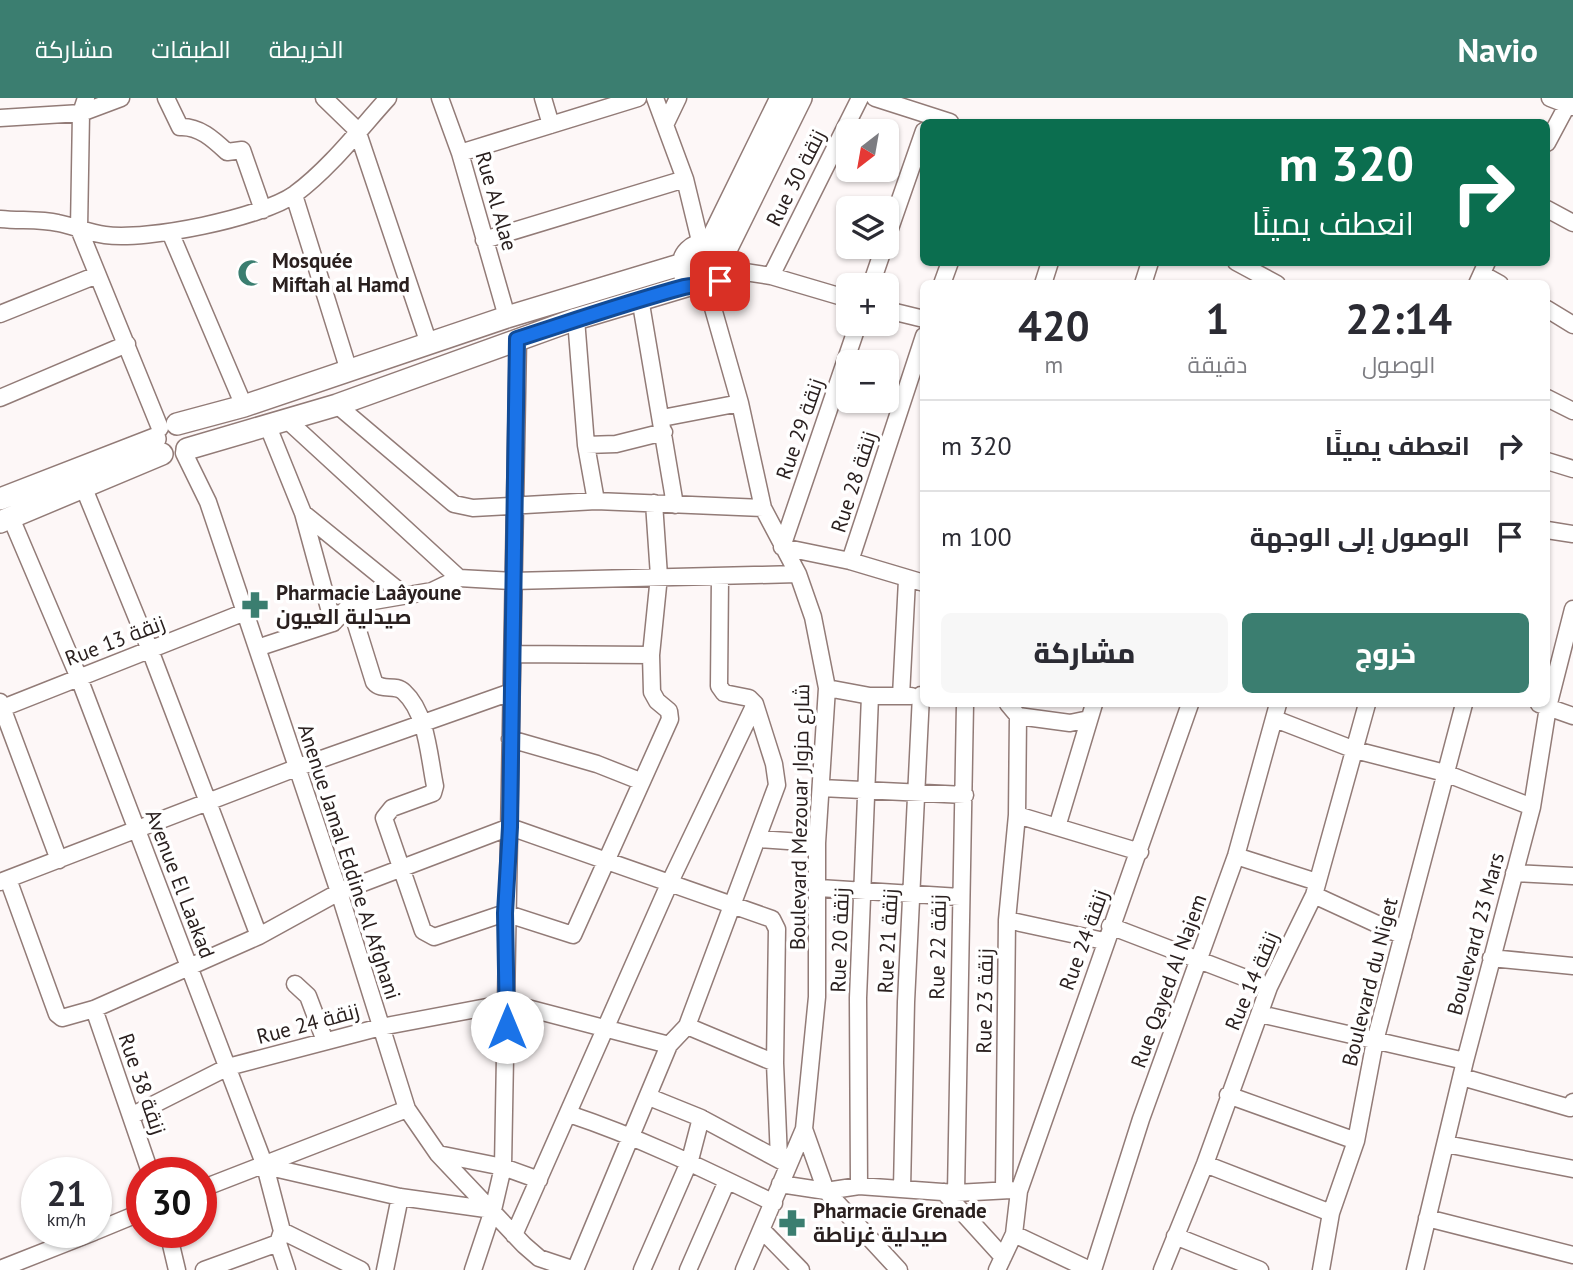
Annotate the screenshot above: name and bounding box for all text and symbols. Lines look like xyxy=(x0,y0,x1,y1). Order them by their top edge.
text: Navio xyxy=(1458,28,1538,71)
text: مشاركة xyxy=(35,34,113,65)
text: الطبقات xyxy=(151,34,231,65)
text: الخريطة xyxy=(269,34,344,65)
north arrow xyxy=(836,119,900,182)
map controls xyxy=(836,119,899,413)
street label: Rue 30 زنقة xyxy=(760,125,831,231)
text: 320 m xyxy=(1279,131,1414,195)
icon: right xyxy=(1438,147,1529,238)
street label: Rue Al Alae xyxy=(469,148,524,254)
button: layers xyxy=(836,196,899,259)
text: انعطف يمينًا xyxy=(1252,202,1414,244)
place label: Mosquée Miftah al Hamd xyxy=(272,247,410,298)
pin xyxy=(690,251,750,311)
mosque icon: Mosquée Miftah al Hamd xyxy=(236,258,266,288)
icon: arrive xyxy=(701,262,739,300)
button: + xyxy=(836,273,899,336)
text: 1 xyxy=(1206,291,1229,346)
text: 22:14 xyxy=(1345,291,1452,346)
text: 420 xyxy=(1018,298,1090,353)
button: − xyxy=(836,350,899,413)
text: m xyxy=(1044,350,1063,379)
text: دقيقة xyxy=(1188,350,1247,379)
text: الوصول xyxy=(1362,350,1435,379)
street label: Rue 29 زنقة xyxy=(770,375,829,483)
icon: right xyxy=(1491,427,1529,465)
street label: Rue 28 زنقة xyxy=(824,428,883,536)
text: 320 m xyxy=(941,429,1012,462)
text: انعطف يمينًا xyxy=(1325,429,1470,462)
icon: arrive xyxy=(1491,518,1529,556)
text: 100 m xyxy=(941,520,1012,553)
text: الوصول إلى الوجهة xyxy=(1250,520,1470,553)
place label: Pharmacie Laâyoune صيدلية العيون xyxy=(276,579,462,630)
pharmacy icon: Pharmacie Laâyoune صيدلية العيون xyxy=(240,590,270,620)
street label: Rue 13 زنقة xyxy=(61,609,169,672)
button: مشاركة xyxy=(941,613,1228,693)
button: خروج xyxy=(1242,613,1529,693)
street label: Boulevard Mezouar شارع مزوار xyxy=(784,684,816,950)
street label: Anenue Jamal Eddine Al Afghani xyxy=(292,721,407,1003)
street label: Avenue El Laakad xyxy=(140,806,221,962)
street label: Boulevard 23 Mars xyxy=(1441,850,1510,1018)
street label: Rue 24 زنقة xyxy=(1053,886,1114,994)
street label: Rue 20 زنقة xyxy=(824,887,855,993)
street label: Rue 21 زنقة xyxy=(871,888,904,994)
street label: Rue Qayed Al Najem xyxy=(1125,890,1213,1071)
street label: Rue 22 زنقة xyxy=(923,894,952,1000)
street label: Boulevard du Niget xyxy=(1336,895,1404,1069)
street label: Rue 14 زنقة xyxy=(1219,927,1284,1034)
street label: Rue 23 زنقة xyxy=(970,948,999,1054)
position arrow xyxy=(470,990,544,1064)
street label: Rue 24 زنقة xyxy=(254,997,362,1050)
street label: Rue 38 زنقة xyxy=(113,1030,172,1138)
speed limit sign: 30 xyxy=(126,1157,217,1248)
text: 21 xyxy=(47,1170,86,1216)
place label: Pharmacie Grenade صيدلية غرناطة xyxy=(813,1197,987,1248)
text: km/h xyxy=(47,1208,86,1231)
pharmacy icon: Pharmacie Grenade صيدلية غرناطة xyxy=(777,1208,807,1238)

